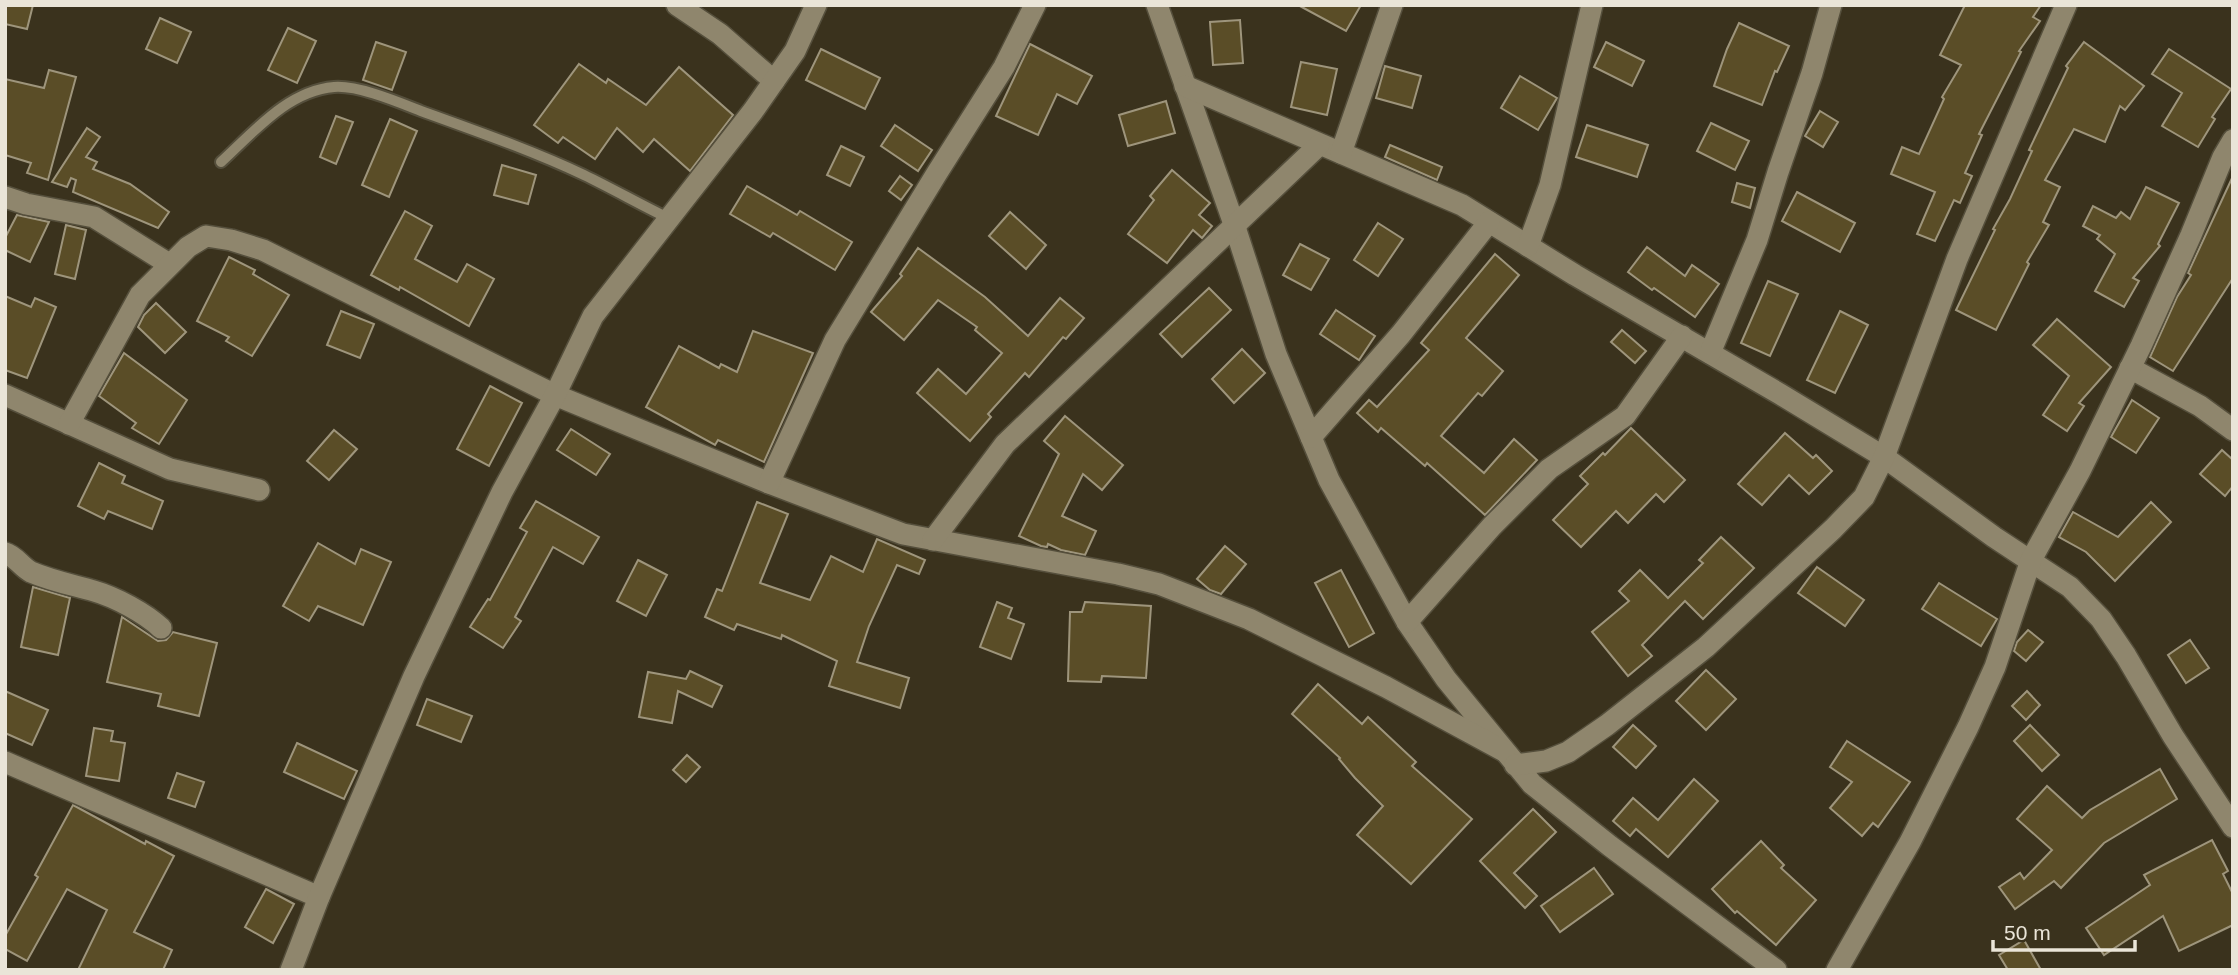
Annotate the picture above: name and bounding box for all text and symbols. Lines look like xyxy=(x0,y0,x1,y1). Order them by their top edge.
scale bar xyxy=(1993,908,2135,952)
text: 50 m xyxy=(2004,921,2051,944)

